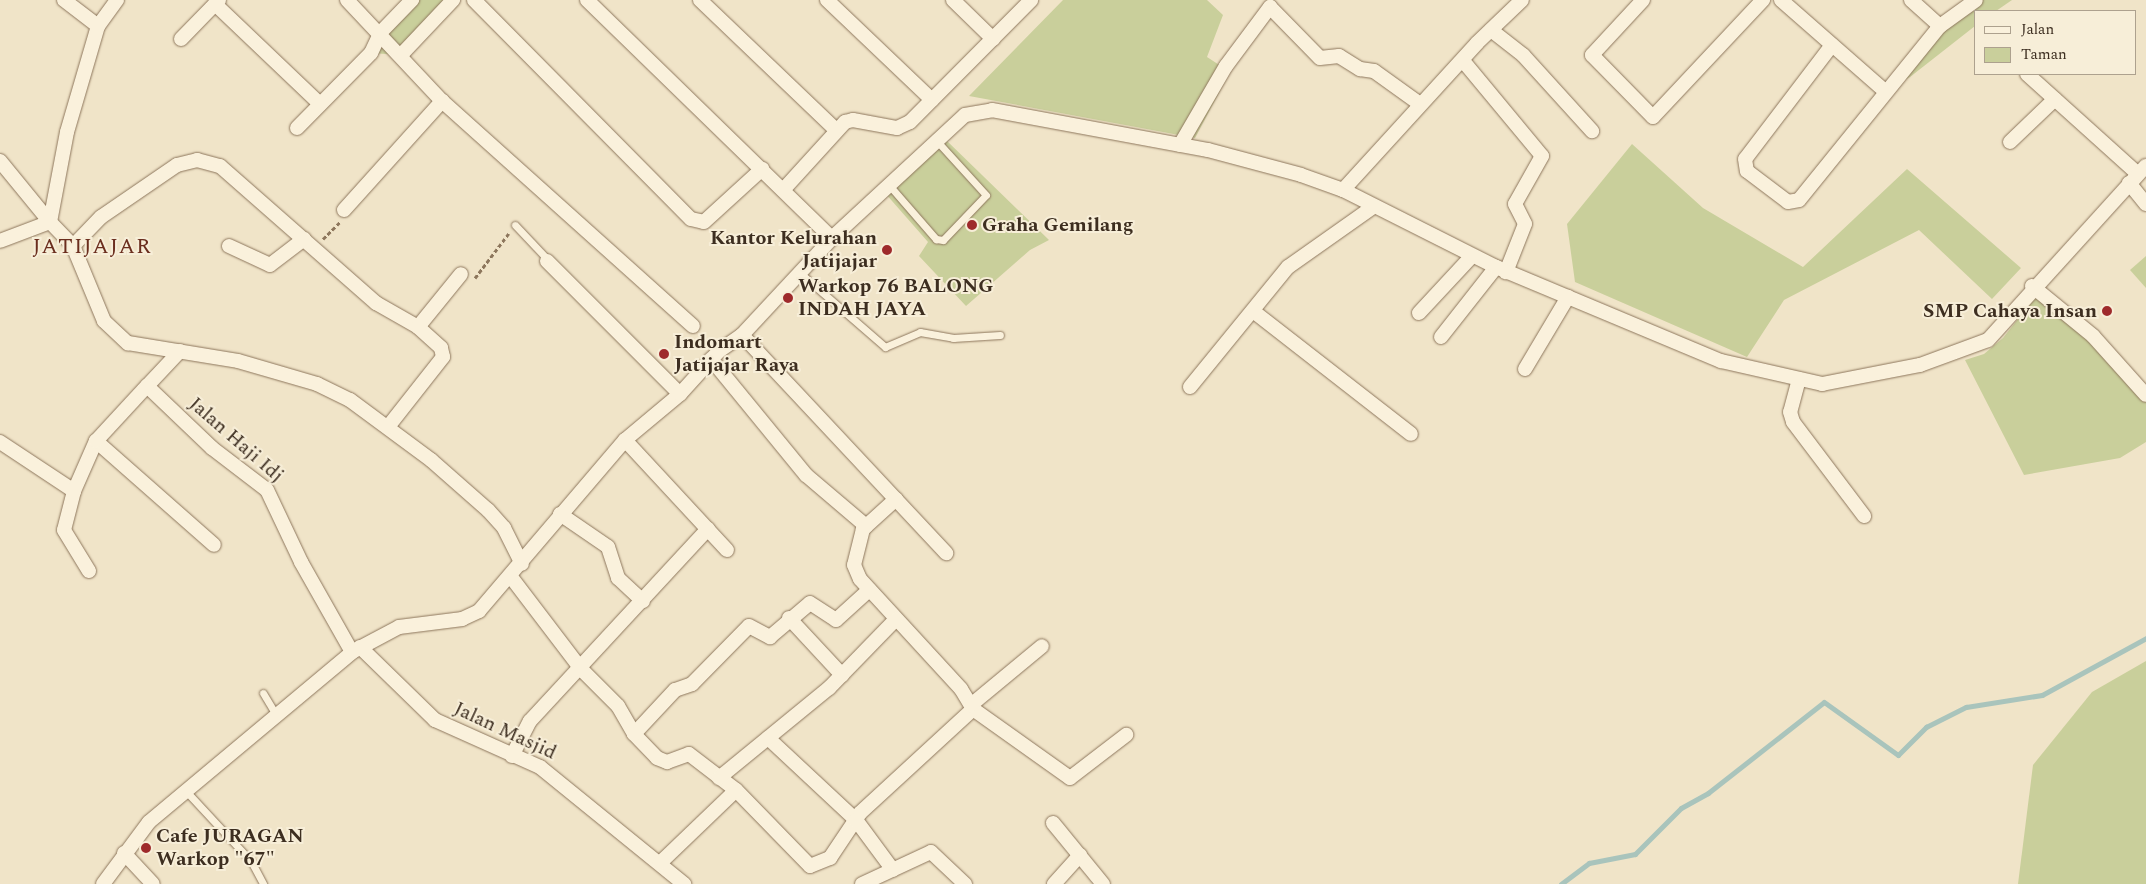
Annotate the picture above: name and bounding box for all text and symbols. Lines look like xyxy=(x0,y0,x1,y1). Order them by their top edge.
legend xyxy=(1974,10,2136,75)
text: Jalan xyxy=(2021,18,2054,41)
text: Taman xyxy=(2021,43,2067,66)
place label: Graha Gemilang xyxy=(982,213,1133,237)
marker: Graha Gemilang xyxy=(966,219,978,231)
place label: Kantor Kelurahan Jatijajar xyxy=(710,226,877,273)
district label: JATIJAJAR xyxy=(31,234,153,260)
marker: Kantor Kelurahan Jatijajar xyxy=(881,244,893,256)
place label: Warkop 76 BALONG INDAH JAYA xyxy=(798,274,993,321)
marker: Warkop 76 BALONG INDAH JAYA xyxy=(782,292,794,304)
place label: SMP Cahaya Insan xyxy=(1923,299,2097,323)
marker: SMP Cahaya Insan xyxy=(2101,305,2113,317)
place label: Indomart Jatijajar Raya xyxy=(674,330,799,377)
marker: Indomart Jatijajar Raya xyxy=(658,348,670,360)
street label: Jalan Haji Idj xyxy=(184,392,288,488)
street label: Jalan Masjid xyxy=(450,697,560,765)
place label: Cafe JURAGAN Warkop "67" xyxy=(156,824,304,871)
marker: Cafe JURAGAN Warkop "67" xyxy=(140,842,152,854)

